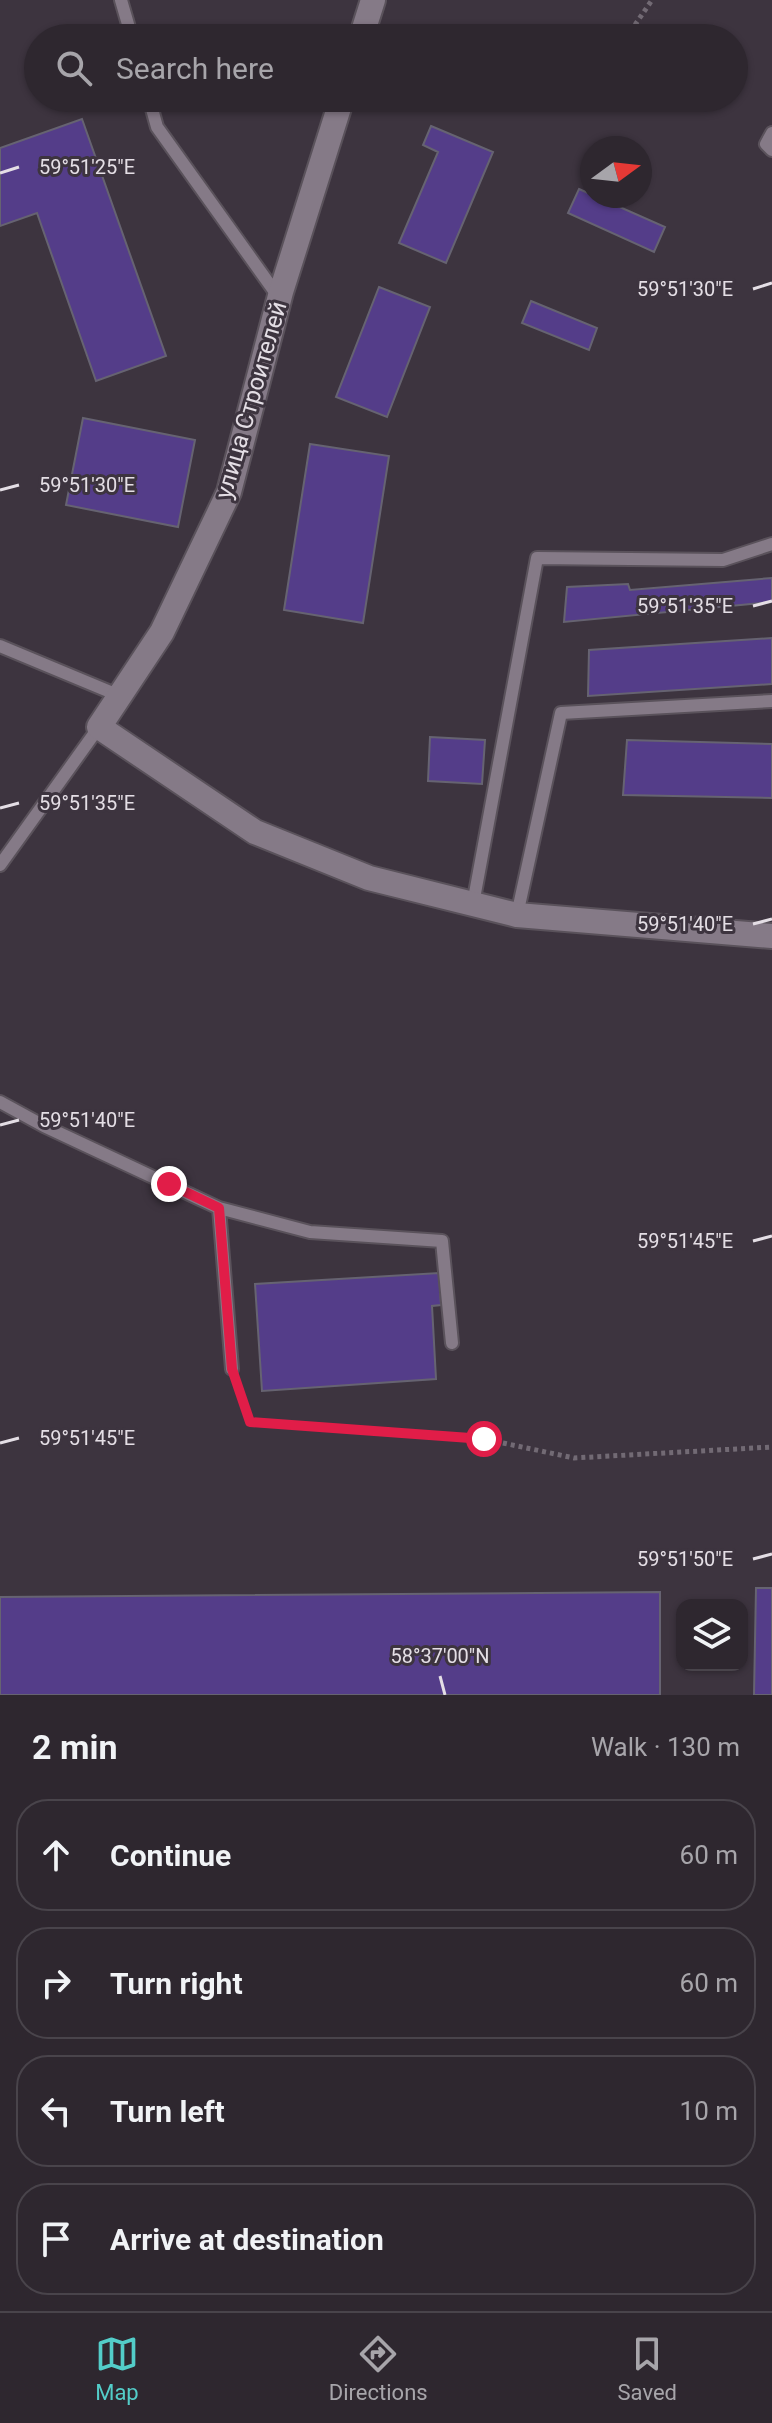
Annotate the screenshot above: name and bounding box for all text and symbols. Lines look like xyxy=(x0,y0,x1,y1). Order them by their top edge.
search box xyxy=(24,24,748,112)
icon: search xyxy=(52,46,96,90)
text: Search here xyxy=(116,51,274,86)
north arrow xyxy=(580,136,652,208)
text: 59°51'25"E xyxy=(39,155,135,179)
text: 59°51'30"E xyxy=(637,277,733,301)
street label: улица Строителей xyxy=(209,298,293,502)
text: 59°51'30"E xyxy=(39,473,135,497)
text: 59°51'35"E xyxy=(637,594,733,618)
text: 59°51'35"E xyxy=(39,791,135,815)
text: 59°51'40"E xyxy=(637,912,733,936)
text: 59°51'40"E xyxy=(39,1108,135,1132)
route end xyxy=(151,1166,187,1202)
text: 59°51'45"E xyxy=(637,1229,733,1253)
route start xyxy=(466,1421,502,1457)
text: 59°51'45"E xyxy=(39,1426,135,1450)
text: 59°51'50"E xyxy=(637,1547,733,1571)
map controls xyxy=(676,1599,748,1671)
button: layers xyxy=(676,1599,748,1671)
text: 58°37'00"N xyxy=(390,1644,490,1668)
text: 2 min xyxy=(32,1727,117,1767)
text: Walk · 130 m xyxy=(591,1732,740,1762)
icon: ahead xyxy=(34,1833,78,1877)
text: Continue xyxy=(110,1838,231,1873)
text: 60 m xyxy=(680,1840,738,1870)
icon: right xyxy=(34,1961,78,2005)
text: Turn right xyxy=(110,1966,243,2001)
text: 60 m xyxy=(680,1968,738,1998)
icon: left xyxy=(34,2089,78,2133)
text: Turn left xyxy=(110,2094,225,2129)
text: 10 m xyxy=(680,2096,738,2126)
icon: arrive xyxy=(34,2217,78,2261)
text: Arrive at destination xyxy=(110,2222,384,2257)
tab: Map xyxy=(95,2332,139,2405)
tab: Directions xyxy=(329,2332,428,2405)
tab: Saved xyxy=(618,2332,677,2405)

